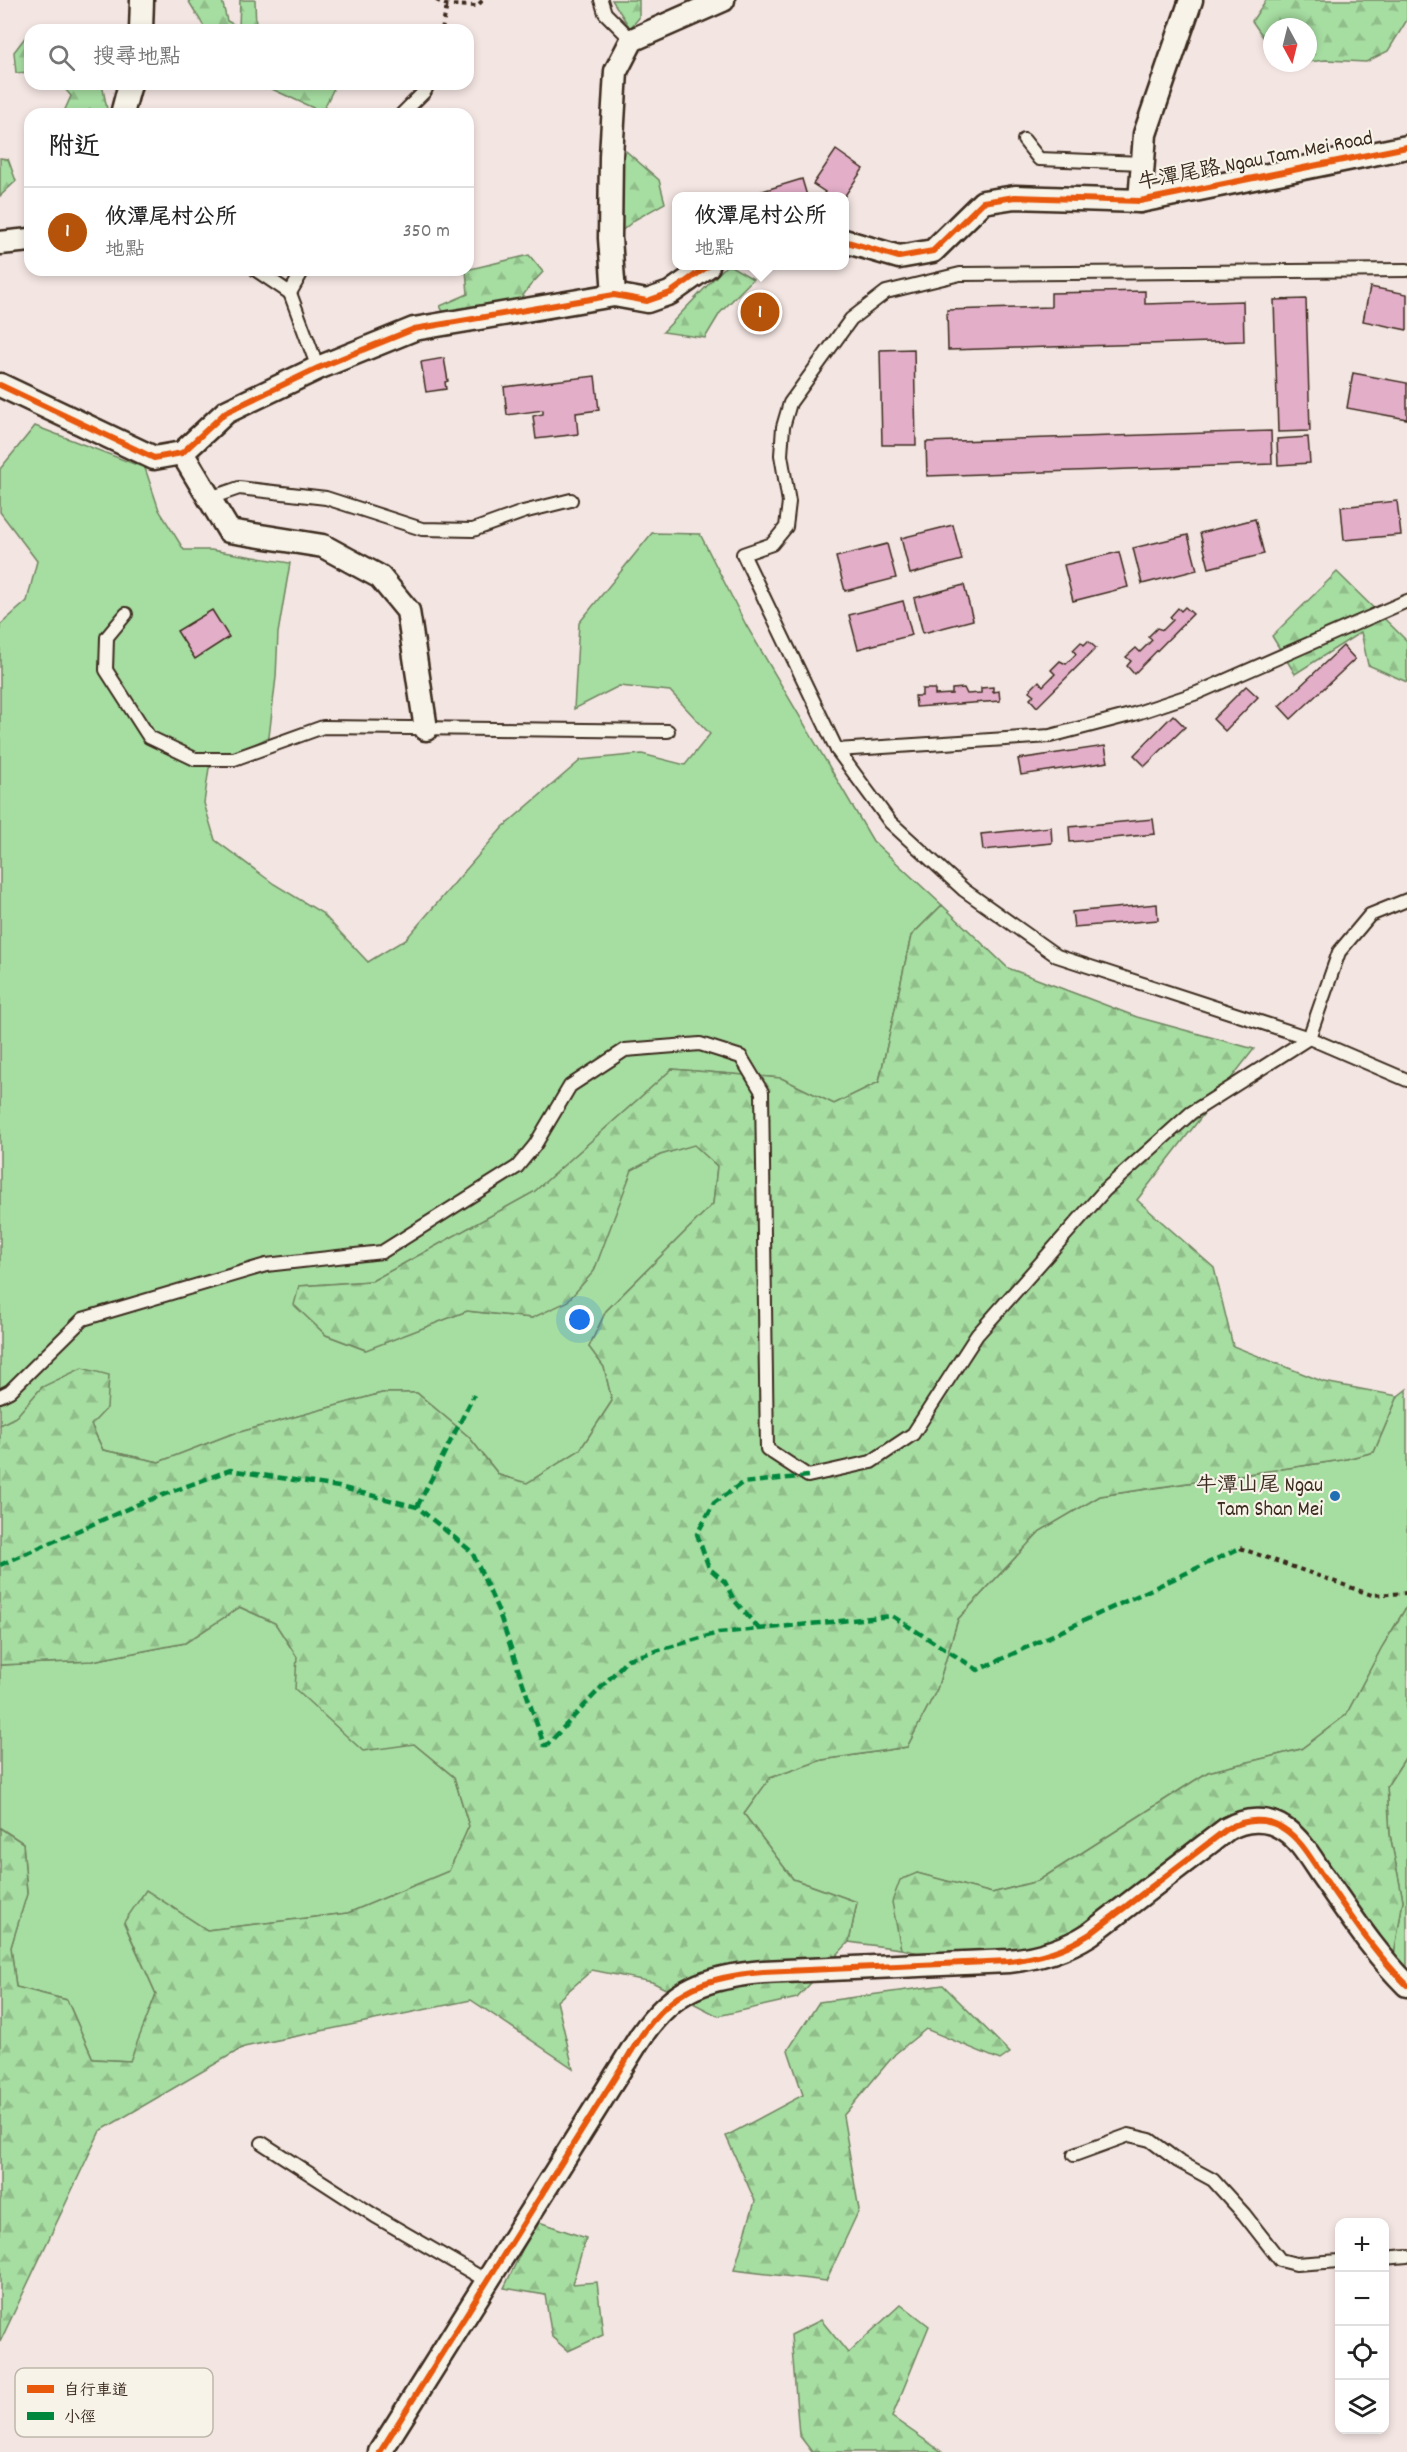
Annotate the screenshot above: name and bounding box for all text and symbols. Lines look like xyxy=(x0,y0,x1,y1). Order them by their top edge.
north arrow xyxy=(1263,18,1317,72)
search box xyxy=(24,24,474,90)
icon: search xyxy=(45,41,78,74)
text: 搜尋地點 xyxy=(93,43,181,74)
street label: 牛潭尾路 Ngau Tam Mei Road xyxy=(1135,124,1376,199)
text: 附近 xyxy=(48,130,100,167)
popup xyxy=(672,192,849,270)
text: 攸潭尾村公所 xyxy=(694,202,827,233)
text: 攸潭尾村公所 xyxy=(105,203,237,234)
text: 1 xyxy=(65,218,70,246)
text: 350 m xyxy=(403,218,450,246)
text: 地點 xyxy=(694,236,734,264)
text: 地點 xyxy=(105,237,145,265)
pin: 1 xyxy=(740,290,780,334)
your location xyxy=(565,1305,594,1334)
place label: 牛潭山尾 Ngau Tam Shan Mei xyxy=(1196,1472,1323,1526)
marker: 牛潭山尾 Ngau Tam Shan Mei xyxy=(1328,1489,1342,1503)
map controls xyxy=(1335,2218,1389,2434)
button: + xyxy=(1335,2218,1389,2272)
button: − xyxy=(1335,2272,1389,2326)
button: locate xyxy=(1335,2326,1389,2380)
legend xyxy=(15,2368,213,2437)
text: 自行車道 xyxy=(64,2380,128,2403)
button: layers xyxy=(1335,2380,1389,2434)
text: 小徑 xyxy=(64,2407,96,2430)

